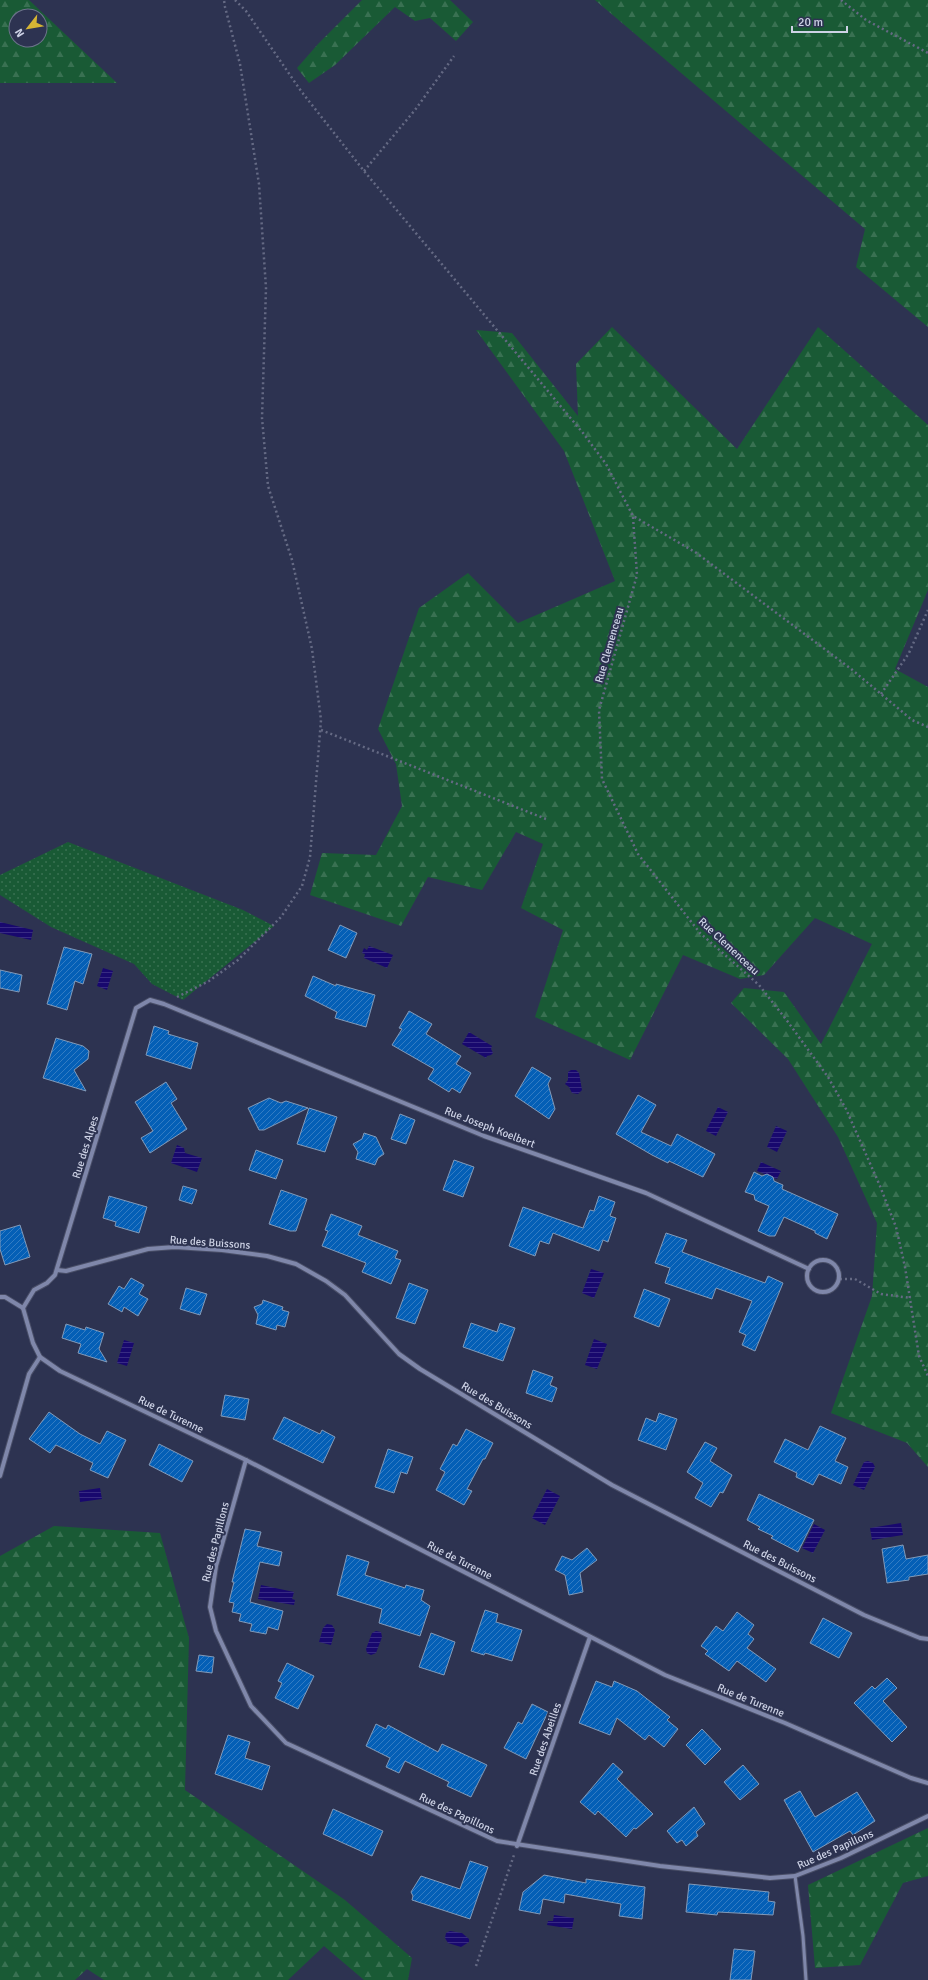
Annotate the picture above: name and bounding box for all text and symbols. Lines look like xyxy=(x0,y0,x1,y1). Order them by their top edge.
north arrow xyxy=(8,8,48,48)
scale bar xyxy=(792,8,847,34)
text: 20 m xyxy=(798,15,823,30)
text: N xyxy=(12,26,27,40)
street label: Rue Clemenceau xyxy=(592,606,626,684)
street label: Rue Clemenceau xyxy=(696,915,762,978)
street label: Rue Joseph Koelbert xyxy=(443,1104,537,1151)
street label: Rue des Alpes xyxy=(70,1114,101,1180)
street label: Rue des Buissons xyxy=(169,1233,251,1252)
street label: Rue des Buissons xyxy=(459,1379,535,1432)
street label: Rue de Turenne xyxy=(136,1393,206,1436)
street label: Rue des Papillons xyxy=(199,1501,232,1583)
street label: Rue des Buissons xyxy=(741,1537,819,1586)
street label: Rue de Turenne xyxy=(425,1538,495,1582)
street label: Rue de Turenne xyxy=(715,1681,786,1720)
street label: Rue des Abeilles xyxy=(527,1701,564,1777)
street label: Rue des Papillons xyxy=(417,1790,497,1837)
street label: Rue des Papillons xyxy=(795,1827,875,1872)

